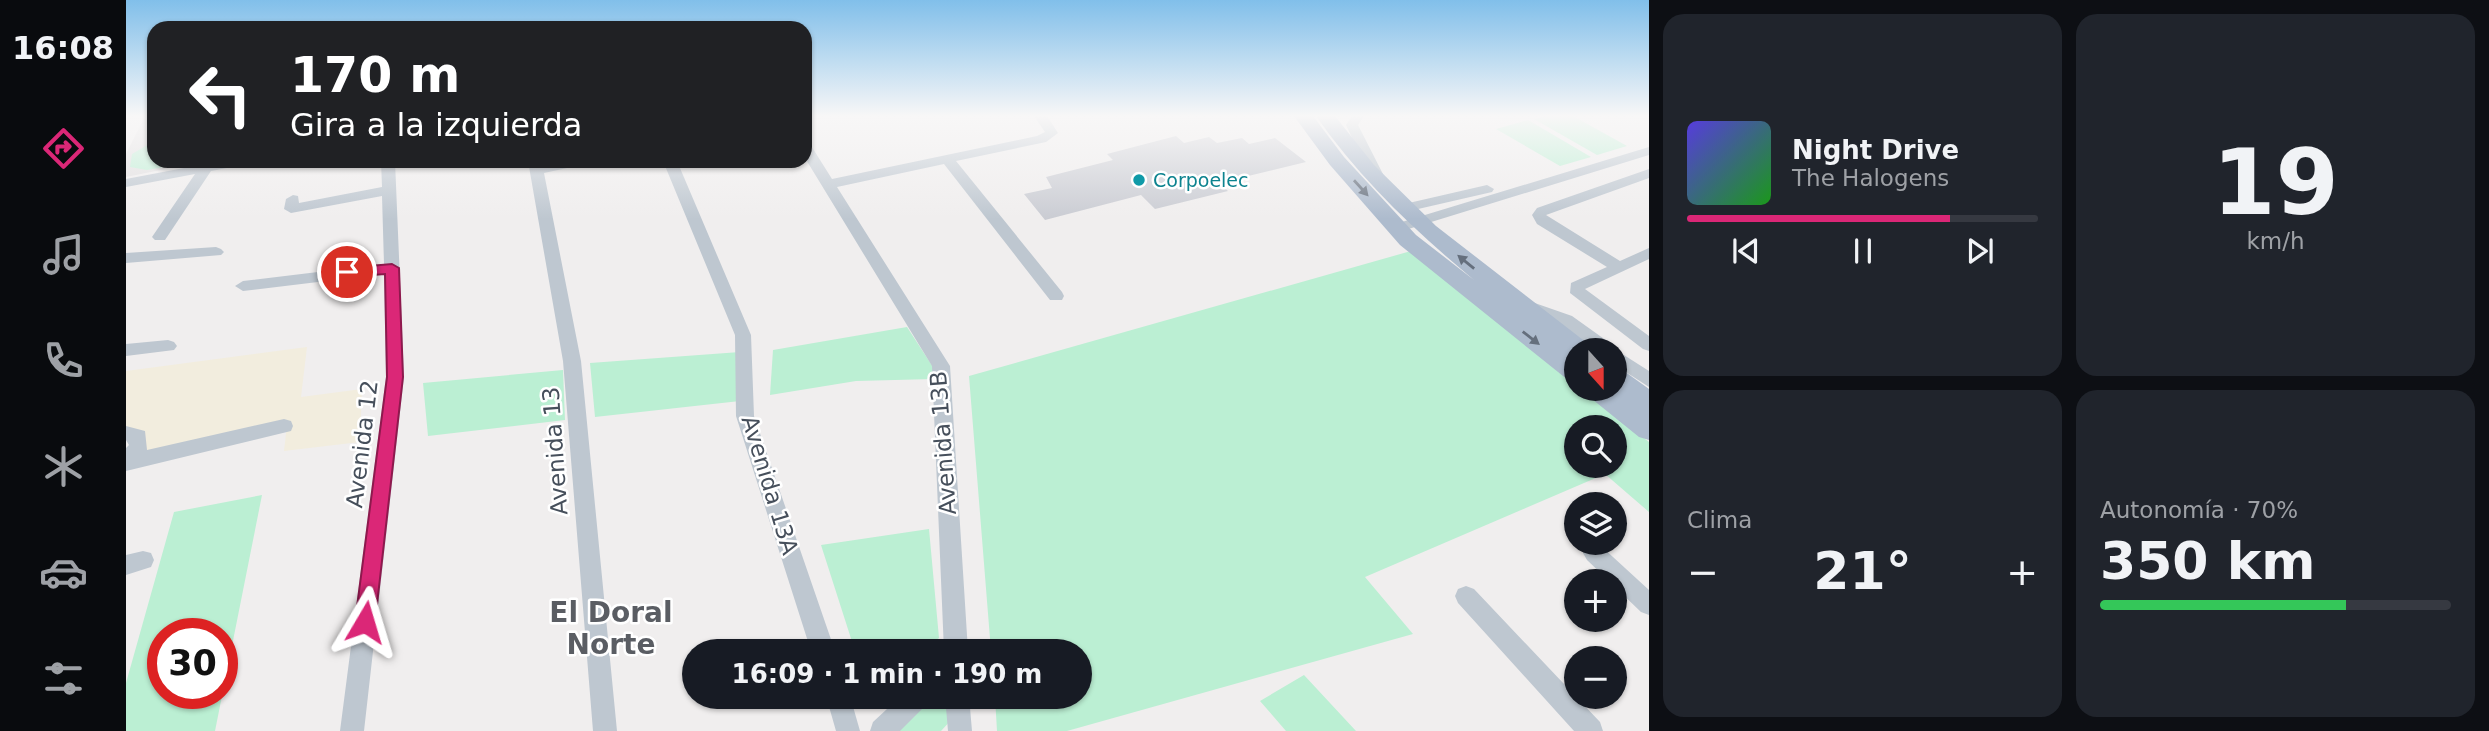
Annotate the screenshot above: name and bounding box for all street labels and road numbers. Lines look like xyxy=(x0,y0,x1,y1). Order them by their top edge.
street label: Avenida 13B xyxy=(925,370,961,516)
street label: Avenida 12 xyxy=(341,379,383,509)
street label: Avenida 13 xyxy=(538,386,572,516)
street label: Avenida 13A xyxy=(736,412,804,558)

